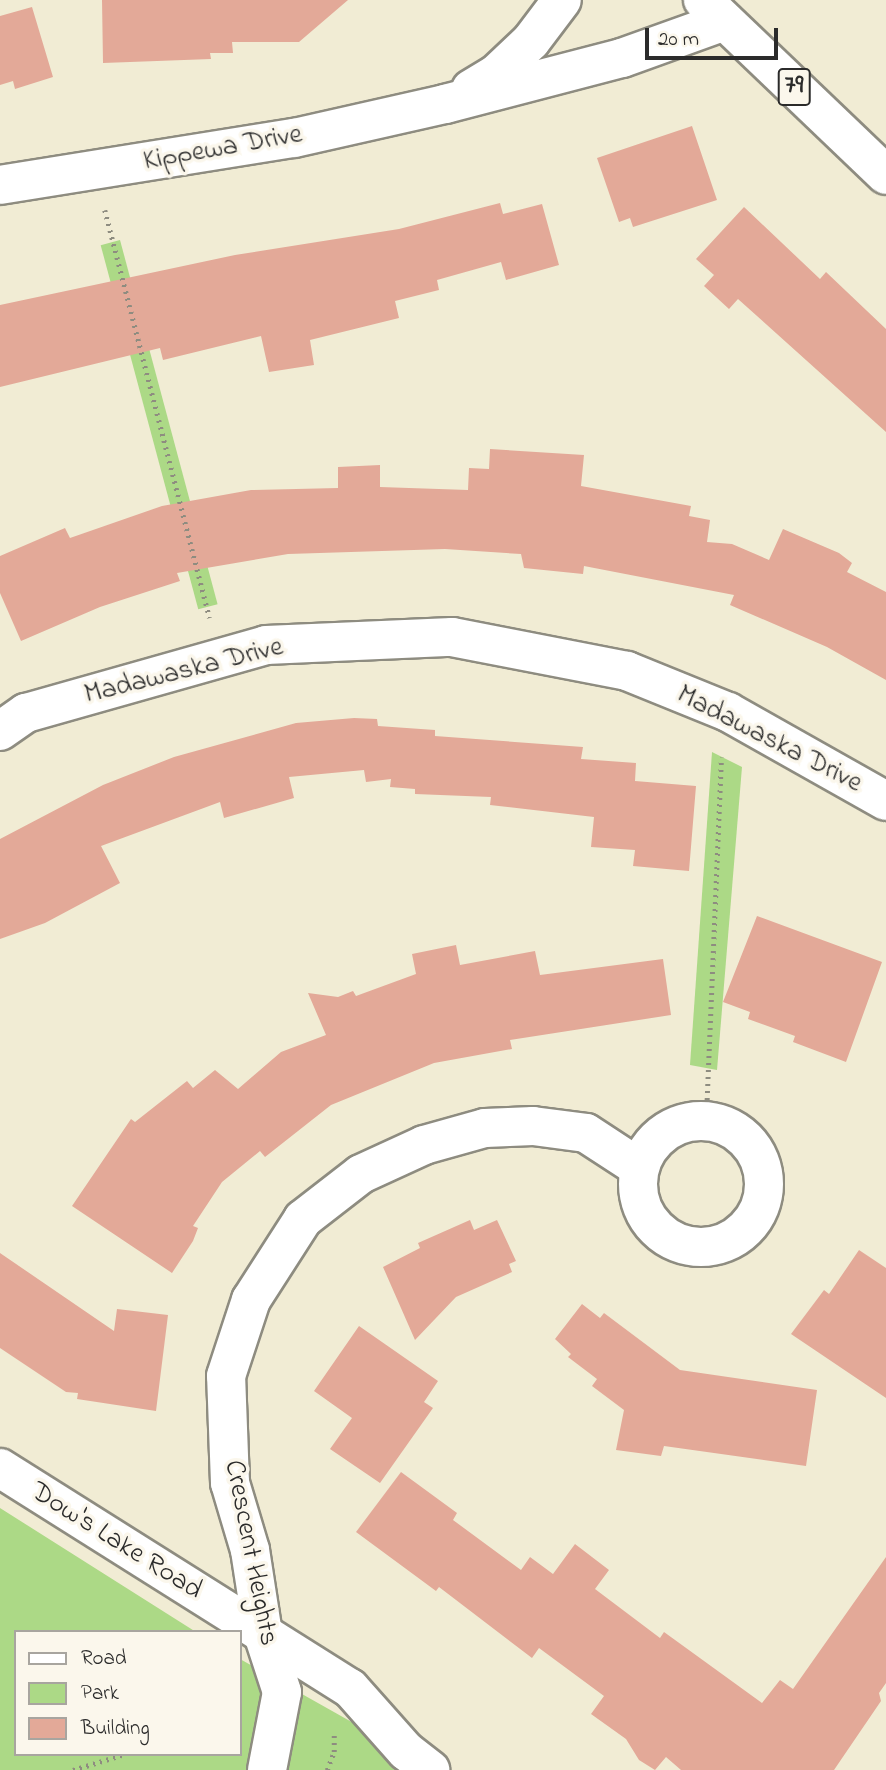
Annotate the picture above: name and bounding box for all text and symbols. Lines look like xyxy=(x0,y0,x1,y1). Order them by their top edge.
scale bar xyxy=(648,14,781,58)
text: 20 m xyxy=(658,25,699,55)
road number: 79 xyxy=(776,64,812,110)
street label: Kippewa Drive xyxy=(141,119,305,179)
street label: Madawaska Drive xyxy=(81,631,287,713)
street label: Madawaska Drive xyxy=(671,679,867,801)
street label: Crescent Heights xyxy=(216,1457,284,1649)
street label: Dow's Lake Road xyxy=(24,1476,208,1608)
legend xyxy=(14,1630,242,1756)
text: Road xyxy=(81,1644,127,1674)
text: Park xyxy=(81,1679,119,1709)
text: Building xyxy=(81,1714,150,1744)

